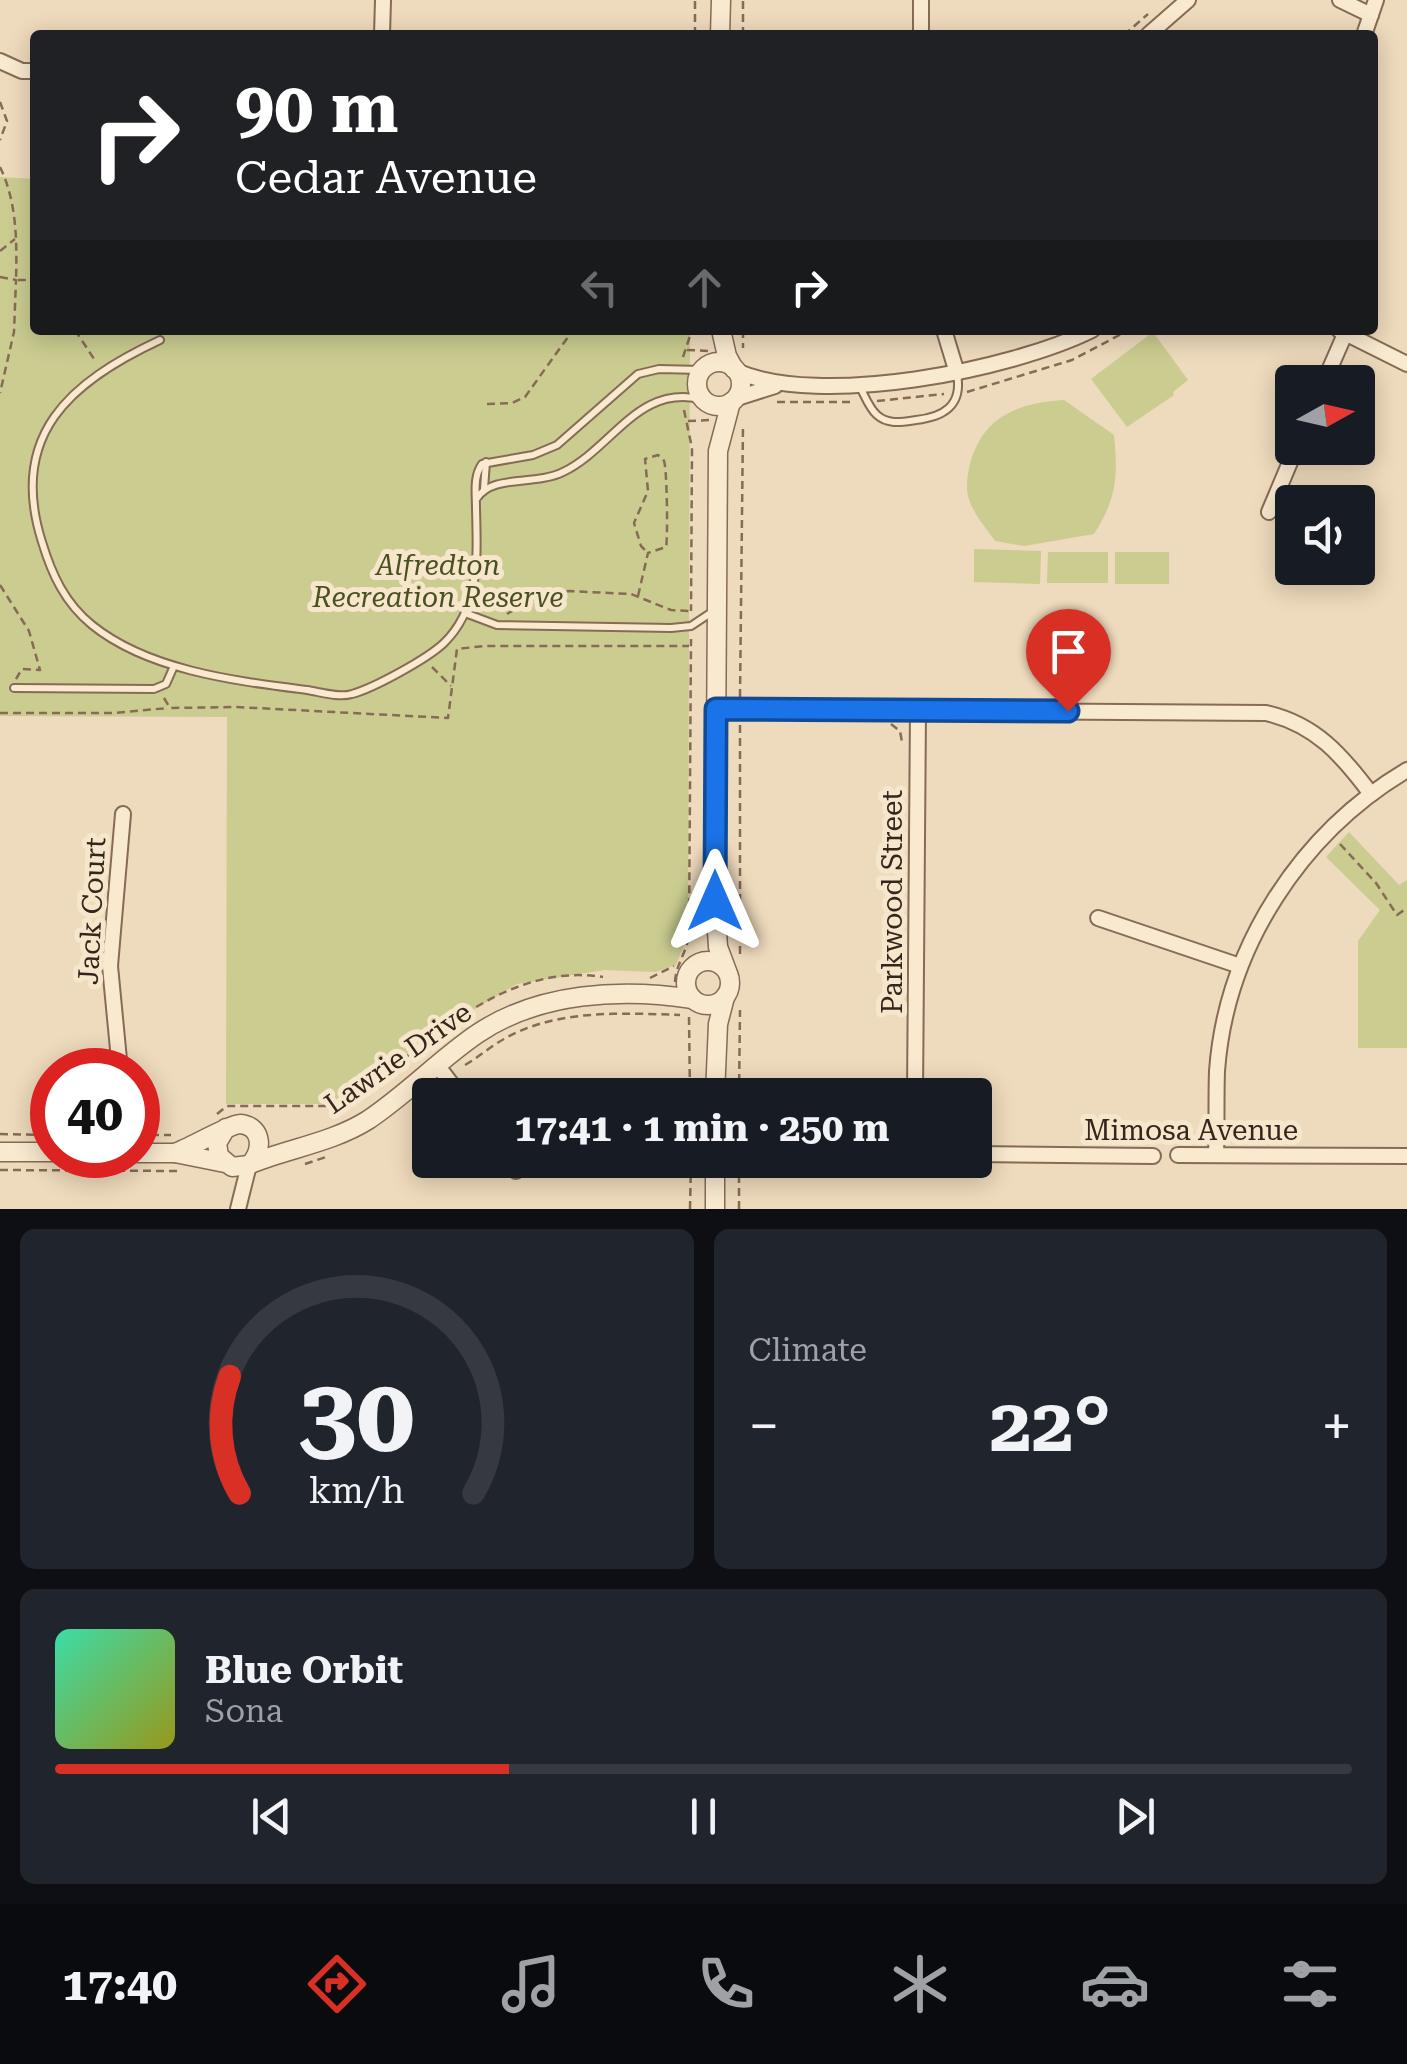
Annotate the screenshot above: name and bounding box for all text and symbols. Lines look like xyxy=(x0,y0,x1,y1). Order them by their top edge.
text: 90 m xyxy=(235,67,399,149)
icon: right xyxy=(70,70,200,200)
text: Cedar Avenue xyxy=(235,151,537,204)
icon: left xyxy=(572,260,627,315)
icon: ahead xyxy=(677,260,732,315)
icon: right xyxy=(782,260,837,315)
north arrow xyxy=(1275,365,1375,465)
map controls xyxy=(1275,365,1375,585)
button: sound xyxy=(1275,485,1375,585)
park label: Alfredton Recreation Reserve xyxy=(312,549,563,614)
pin xyxy=(1026,609,1111,712)
icon: arrive xyxy=(1041,624,1096,679)
street label: Parkwood Street xyxy=(876,790,909,1014)
street label: Jack Court xyxy=(72,836,112,986)
position arrow xyxy=(663,849,767,953)
street label: Lawrie Drive xyxy=(318,995,478,1121)
speed limit sign: 40 xyxy=(30,1048,160,1178)
text: 17:41 · 1 min · 250 m xyxy=(515,1106,889,1150)
street label: Mimosa Avenue xyxy=(1084,1114,1298,1147)
text: Climate xyxy=(749,1331,867,1369)
text: 30 xyxy=(299,1355,415,1476)
text: 22° xyxy=(990,1381,1111,1469)
text: − xyxy=(749,1394,779,1458)
text: + xyxy=(1321,1394,1352,1458)
text: km/h xyxy=(309,1470,405,1512)
text: Blue Orbit xyxy=(205,1648,403,1692)
text: Sona xyxy=(205,1692,283,1730)
icon: previous xyxy=(244,1789,299,1844)
icon: pause xyxy=(676,1789,731,1844)
icon: next xyxy=(1108,1789,1163,1844)
icon: directions xyxy=(302,1949,372,2019)
icon: music xyxy=(496,1949,566,2019)
icon: phone xyxy=(691,1949,761,2019)
icon: climate xyxy=(885,1949,955,2019)
icon: car xyxy=(1080,1949,1150,2019)
icon: filters xyxy=(1275,1949,1345,2019)
text: 17:40 xyxy=(62,1958,177,2011)

